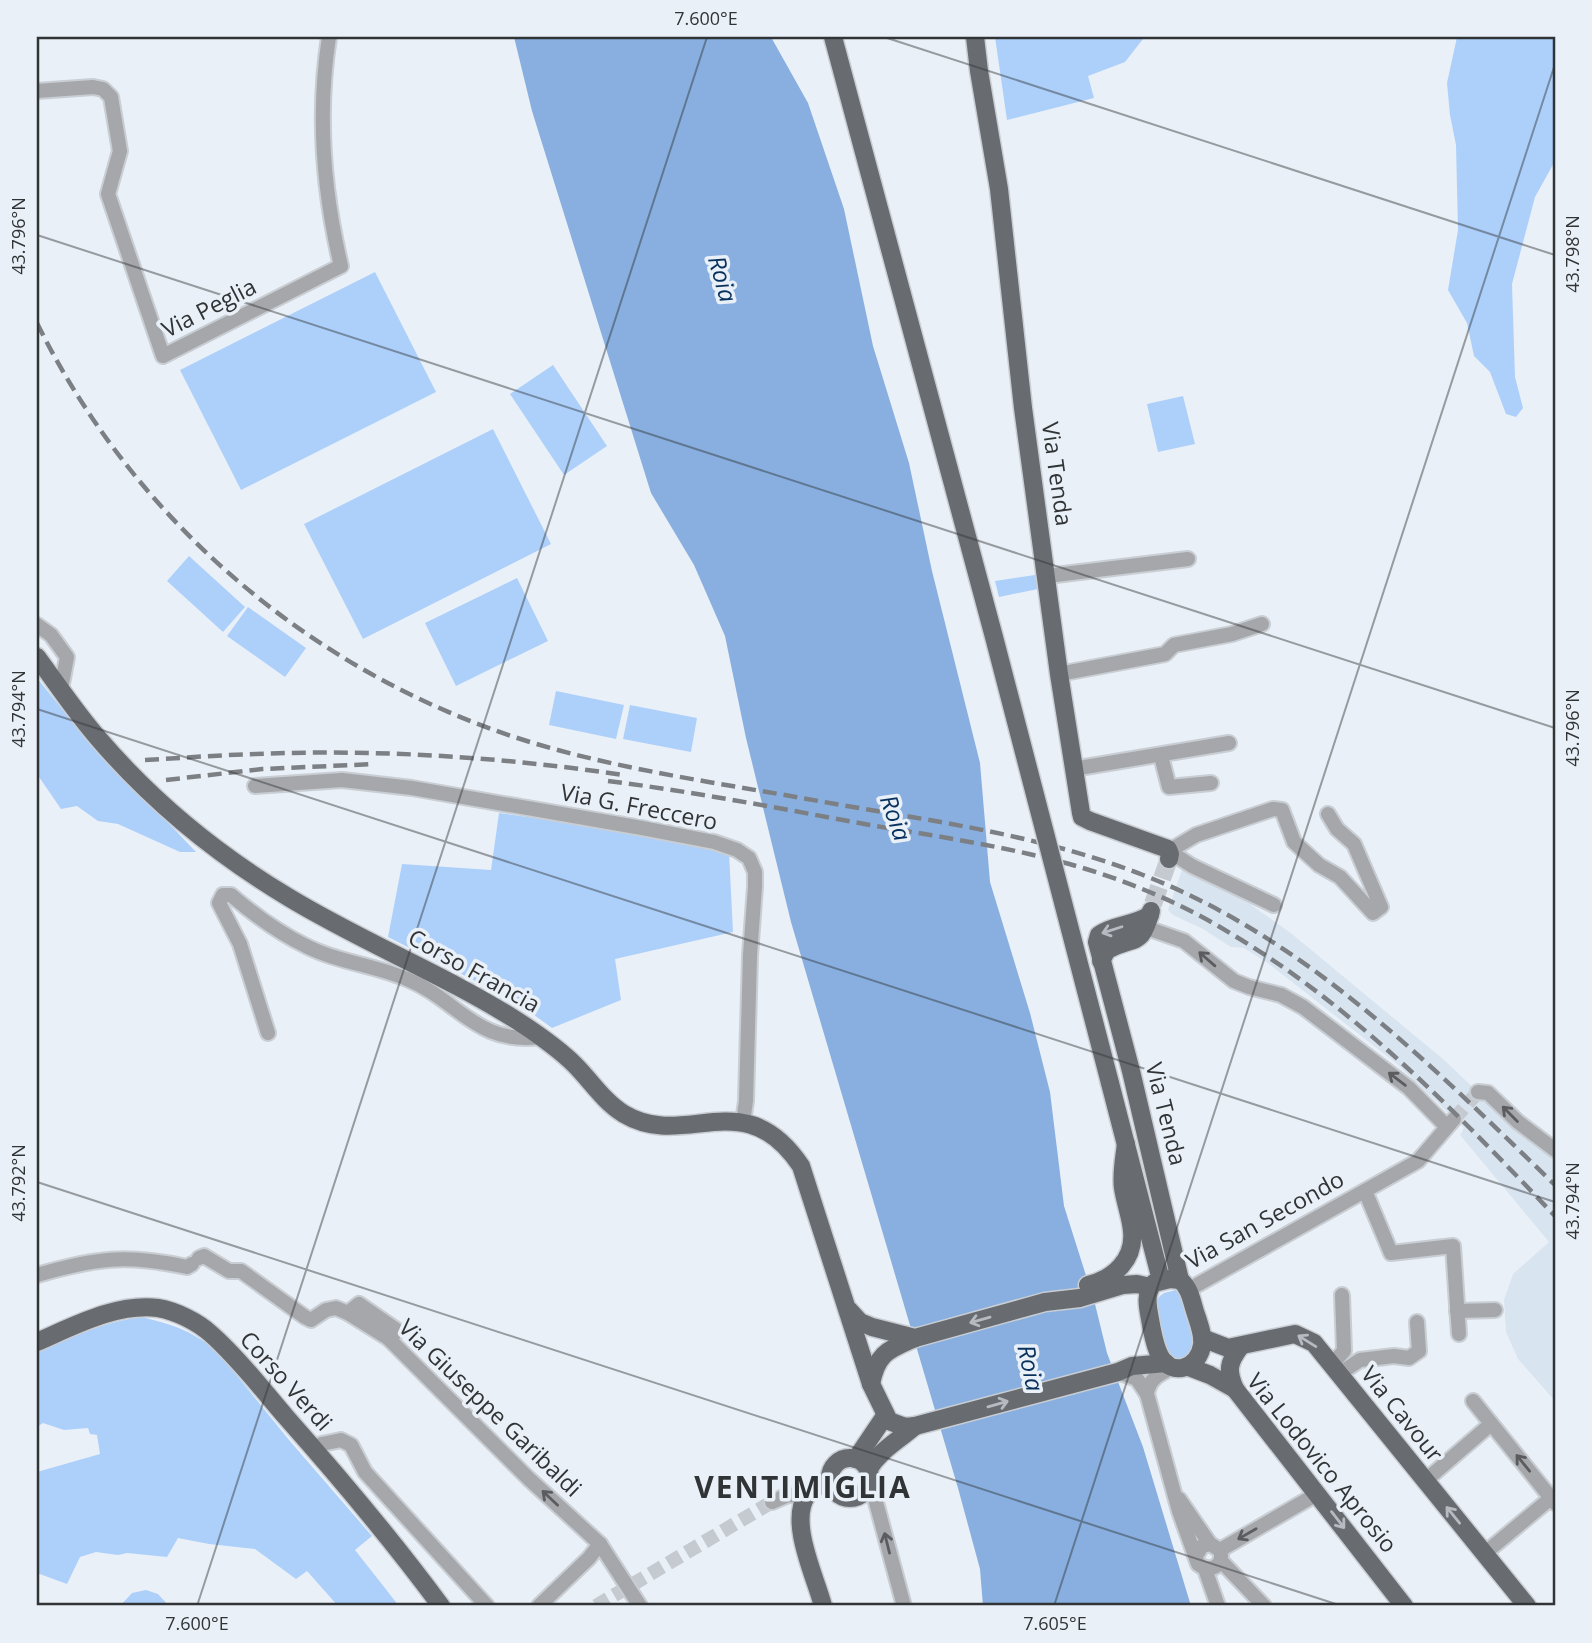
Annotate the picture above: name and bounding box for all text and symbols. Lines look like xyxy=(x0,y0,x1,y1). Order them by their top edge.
text: 7.600°E xyxy=(674,6,738,30)
text: 43.796°N xyxy=(6,197,30,275)
text: 43.798°N xyxy=(1560,215,1584,293)
water label: Roia xyxy=(701,252,746,306)
street label: Via Peglia xyxy=(156,270,261,344)
street label: Via Tenda xyxy=(1035,420,1081,528)
text: 43.794°N xyxy=(6,670,30,748)
text: 43.796°N xyxy=(1560,689,1584,767)
street label: Via G. Freccero xyxy=(558,775,720,837)
water label: Roia xyxy=(873,790,920,846)
street label: Corso Francia xyxy=(403,921,546,1020)
one-way arrow xyxy=(1101,924,1123,937)
one-way arrow xyxy=(1199,951,1217,967)
street label: Via Tenda xyxy=(1139,1059,1195,1168)
one-way arrow xyxy=(1388,1071,1407,1086)
one-way arrow xyxy=(1501,1105,1518,1122)
text: 43.792°N xyxy=(6,1144,30,1222)
street label: Via San Secondo xyxy=(1180,1162,1349,1276)
text: 43.794°N xyxy=(1560,1162,1584,1240)
street label: Via Giuseppe Garibaldi xyxy=(392,1311,589,1503)
one-way arrow xyxy=(969,1314,991,1327)
street label: Corso Verdi xyxy=(233,1323,340,1437)
one-way arrow xyxy=(1298,1334,1318,1348)
water label: Roia xyxy=(1010,1341,1053,1394)
street label: Via Cavour xyxy=(1354,1359,1452,1468)
street label: Via Lodovico Aprosio xyxy=(1240,1366,1405,1559)
one-way arrow xyxy=(987,1397,1009,1410)
one-way arrow xyxy=(1515,1455,1531,1473)
district label: VENTIMIGLIA xyxy=(694,1466,912,1507)
one-way arrow xyxy=(541,1490,559,1506)
one-way arrow xyxy=(1445,1507,1460,1525)
one-way arrow xyxy=(1330,1510,1345,1529)
one-way arrow xyxy=(1237,1528,1258,1541)
one-way arrow xyxy=(880,1532,893,1555)
text: 7.600°E xyxy=(165,1611,229,1635)
text: 7.605°E xyxy=(1023,1611,1087,1635)

